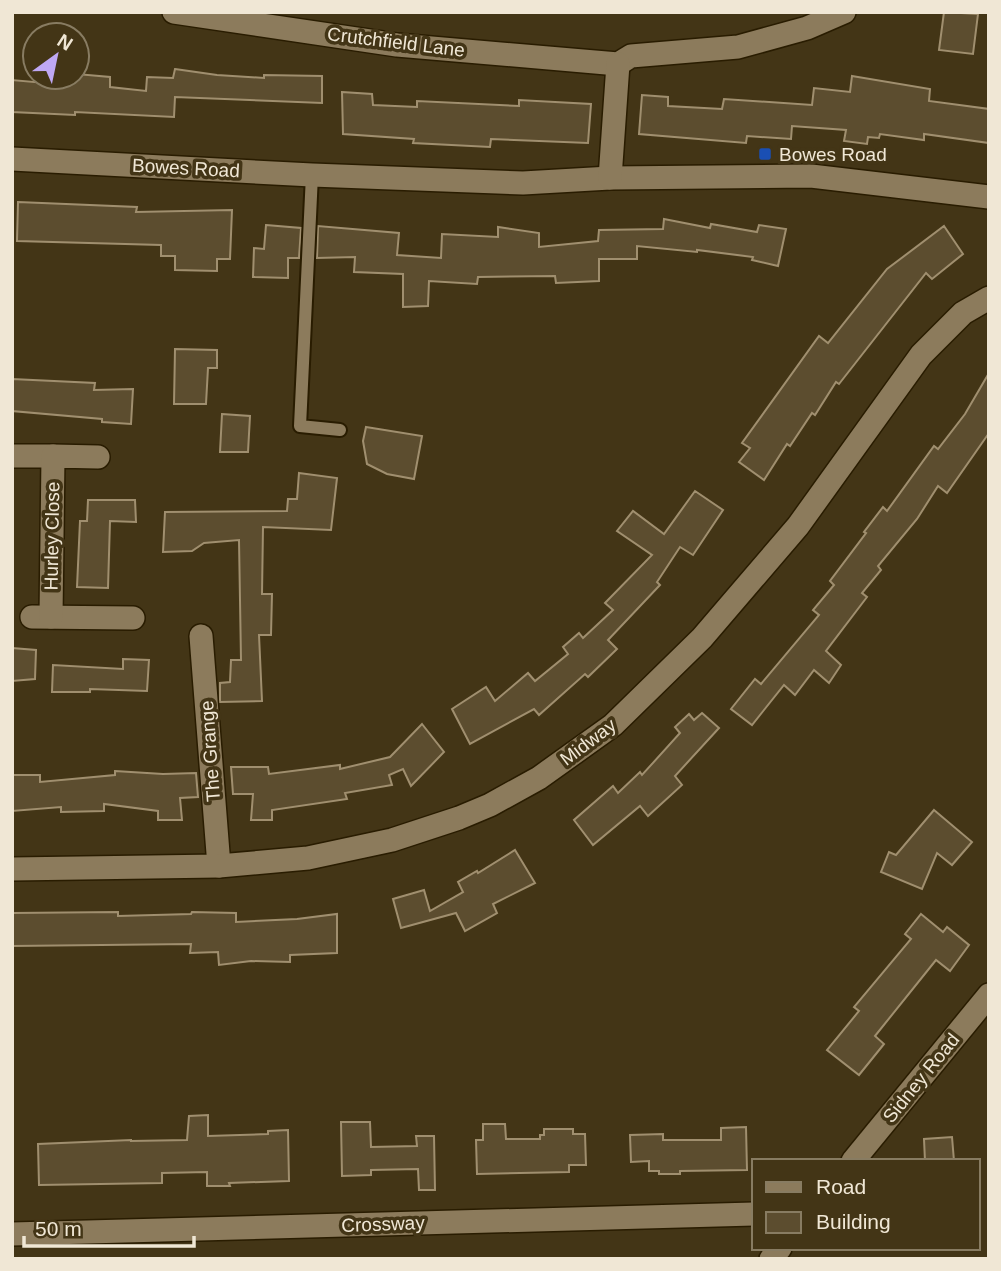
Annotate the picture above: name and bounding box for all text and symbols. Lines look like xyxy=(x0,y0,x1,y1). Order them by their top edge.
north arrow xyxy=(21,21,91,91)
street label: Crutchfield Lane xyxy=(326,23,466,61)
text: N xyxy=(54,30,76,55)
place label: Bowes Road xyxy=(779,144,887,165)
marker: Bowes Road xyxy=(757,146,773,162)
street label: Bowes Road xyxy=(132,155,240,181)
street label: Hurley Close xyxy=(41,481,63,591)
street label: The Grange xyxy=(196,700,224,802)
street label: Midway xyxy=(556,714,620,770)
street label: Sidney Road xyxy=(879,1029,963,1127)
legend xyxy=(752,1159,980,1250)
text: Road xyxy=(816,1175,866,1198)
scale bar xyxy=(24,1204,194,1248)
text: Building xyxy=(816,1210,891,1233)
street label: Crossway xyxy=(341,1212,426,1236)
text: 50 m xyxy=(35,1217,82,1240)

